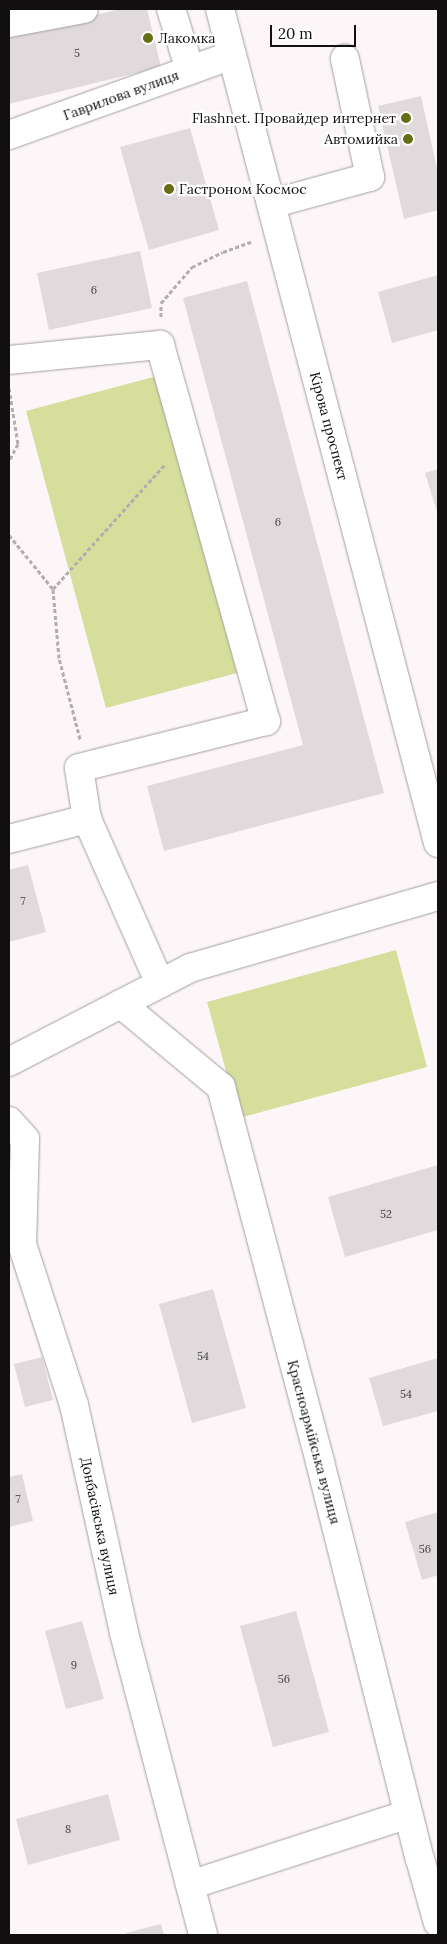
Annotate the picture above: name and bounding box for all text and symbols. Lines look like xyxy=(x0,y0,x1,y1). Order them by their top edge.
scale bar xyxy=(272,15,358,47)
text: 20 m xyxy=(278,24,313,43)
place label: Лакомка xyxy=(158,30,216,46)
marker: Лакомка xyxy=(142,32,154,44)
house number: 5 xyxy=(74,46,80,60)
street label: Гаврилова вулиця xyxy=(61,66,181,124)
place label: Flashnet. Провайдер интернет xyxy=(192,110,396,126)
marker: Flashnet. Провайдер интернет xyxy=(400,112,412,124)
place label: Автомийка xyxy=(324,131,398,147)
marker: Автомийка xyxy=(402,133,414,145)
place label: Гастроном Космос xyxy=(179,181,307,197)
marker: Гастроном Космос xyxy=(163,183,175,195)
house number: 6 xyxy=(91,283,97,297)
street label: Кірова проспект xyxy=(306,370,352,482)
house number: 6 xyxy=(275,515,281,529)
house number: 7 xyxy=(20,894,26,908)
house number: 52 xyxy=(380,1207,392,1221)
house number: 54 xyxy=(197,1349,209,1363)
street label: Красноармійська вулиця xyxy=(284,1358,344,1526)
house number: 54 xyxy=(400,1387,412,1401)
street label: Донбасівська вулиця xyxy=(77,1455,123,1597)
house number: 7 xyxy=(15,1492,21,1506)
house number: 56 xyxy=(419,1542,431,1556)
house number: 9 xyxy=(71,1658,77,1672)
house number: 56 xyxy=(278,1672,290,1686)
house number: 8 xyxy=(65,1822,71,1836)

